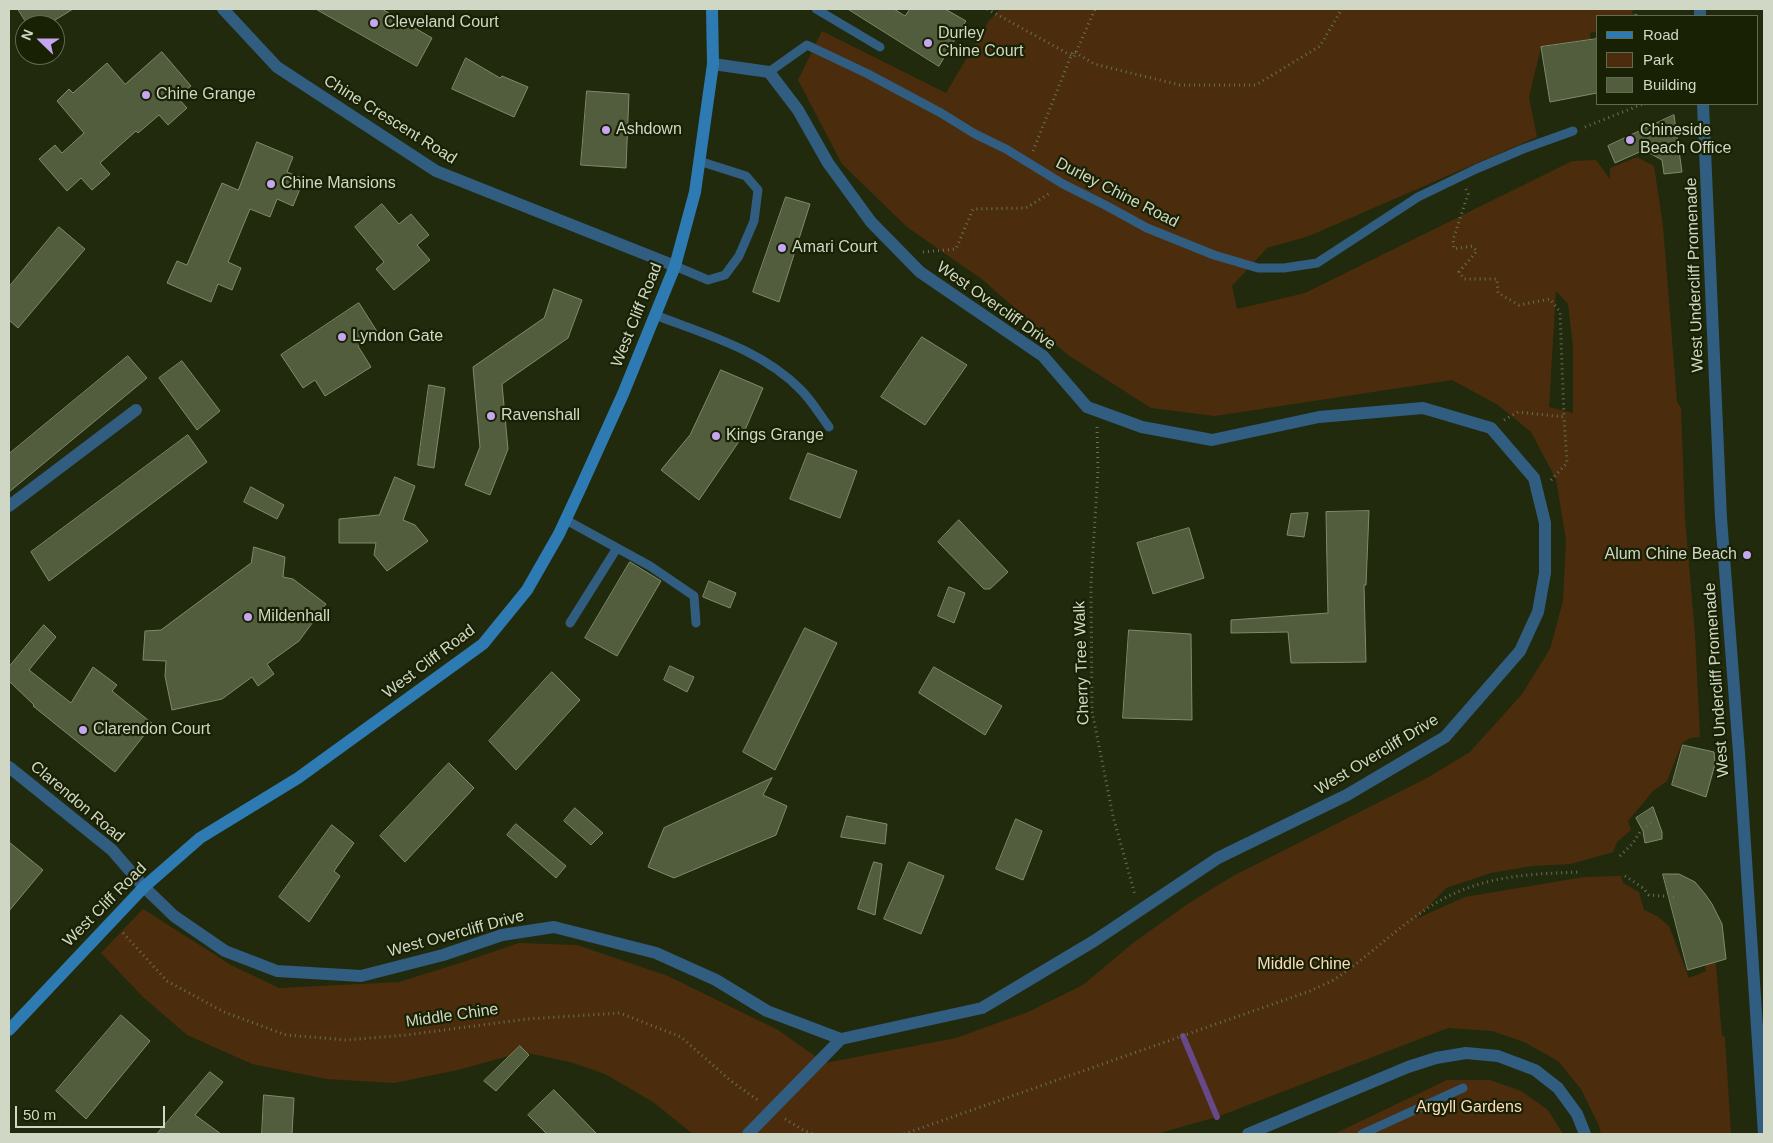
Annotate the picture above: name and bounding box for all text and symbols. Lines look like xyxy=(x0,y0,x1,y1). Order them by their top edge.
place label: Cleveland Court xyxy=(384,13,499,33)
north arrow xyxy=(15,15,65,65)
legend xyxy=(1596,15,1758,105)
marker: Cleveland Court xyxy=(368,17,380,29)
place label: Durley Chine Court xyxy=(938,24,1023,62)
text: Road xyxy=(1643,26,1679,43)
text: N xyxy=(18,27,36,42)
marker: Durley Chine Court xyxy=(922,37,934,49)
text: Park xyxy=(1643,51,1674,68)
street label: Chine Crescent Road xyxy=(320,71,460,169)
text: Building xyxy=(1643,76,1696,93)
place label: Chine Grange xyxy=(156,85,256,105)
marker: Chine Grange xyxy=(140,89,152,101)
place label: Ashdown xyxy=(616,120,682,140)
place label: Chineside Beach Office xyxy=(1640,121,1731,159)
marker: Ashdown xyxy=(600,124,612,136)
marker: Chineside Beach Office xyxy=(1624,134,1636,146)
street label: Durley Chine Road xyxy=(1052,154,1182,232)
place label: Chine Mansions xyxy=(281,174,396,194)
street label: West Undercliff Promenade xyxy=(1682,177,1708,373)
marker: Chine Mansions xyxy=(265,178,277,190)
place label: Amari Court xyxy=(792,238,877,258)
marker: Amari Court xyxy=(776,242,788,254)
street label: West Overcliff Drive xyxy=(933,258,1059,354)
street label: West Cliff Road xyxy=(607,260,667,370)
place label: Lyndon Gate xyxy=(352,327,443,347)
marker: Lyndon Gate xyxy=(336,331,348,343)
place label: Ravenshall xyxy=(501,406,580,426)
marker: Ravenshall xyxy=(485,410,497,422)
place label: Kings Grange xyxy=(726,426,824,446)
marker: Kings Grange xyxy=(710,430,722,442)
place label: Alum Chine Beach xyxy=(1604,545,1737,565)
marker: Alum Chine Beach xyxy=(1741,549,1753,561)
street label: West Undercliff Promenade xyxy=(1701,582,1733,778)
street label: Cherry Tree Walk xyxy=(1070,601,1094,725)
place label: Mildenhall xyxy=(258,607,330,627)
marker: Mildenhall xyxy=(242,611,254,623)
street label: West Cliff Road xyxy=(379,621,479,703)
street label: West Overcliff Drive xyxy=(1312,711,1442,799)
place label: Clarendon Court xyxy=(93,720,210,740)
marker: Clarendon Court xyxy=(77,724,89,736)
street label: Clarendon Road xyxy=(26,757,128,847)
street label: West Cliff Road xyxy=(59,859,151,951)
street label: West Overcliff Drive xyxy=(386,907,526,961)
park label: Middle Chine xyxy=(1257,955,1351,975)
street label: Middle Chine xyxy=(404,1000,500,1032)
scale bar xyxy=(18,1096,168,1128)
park label: Argyll Gardens xyxy=(1416,1098,1522,1118)
text: 50 m xyxy=(23,1106,56,1123)

